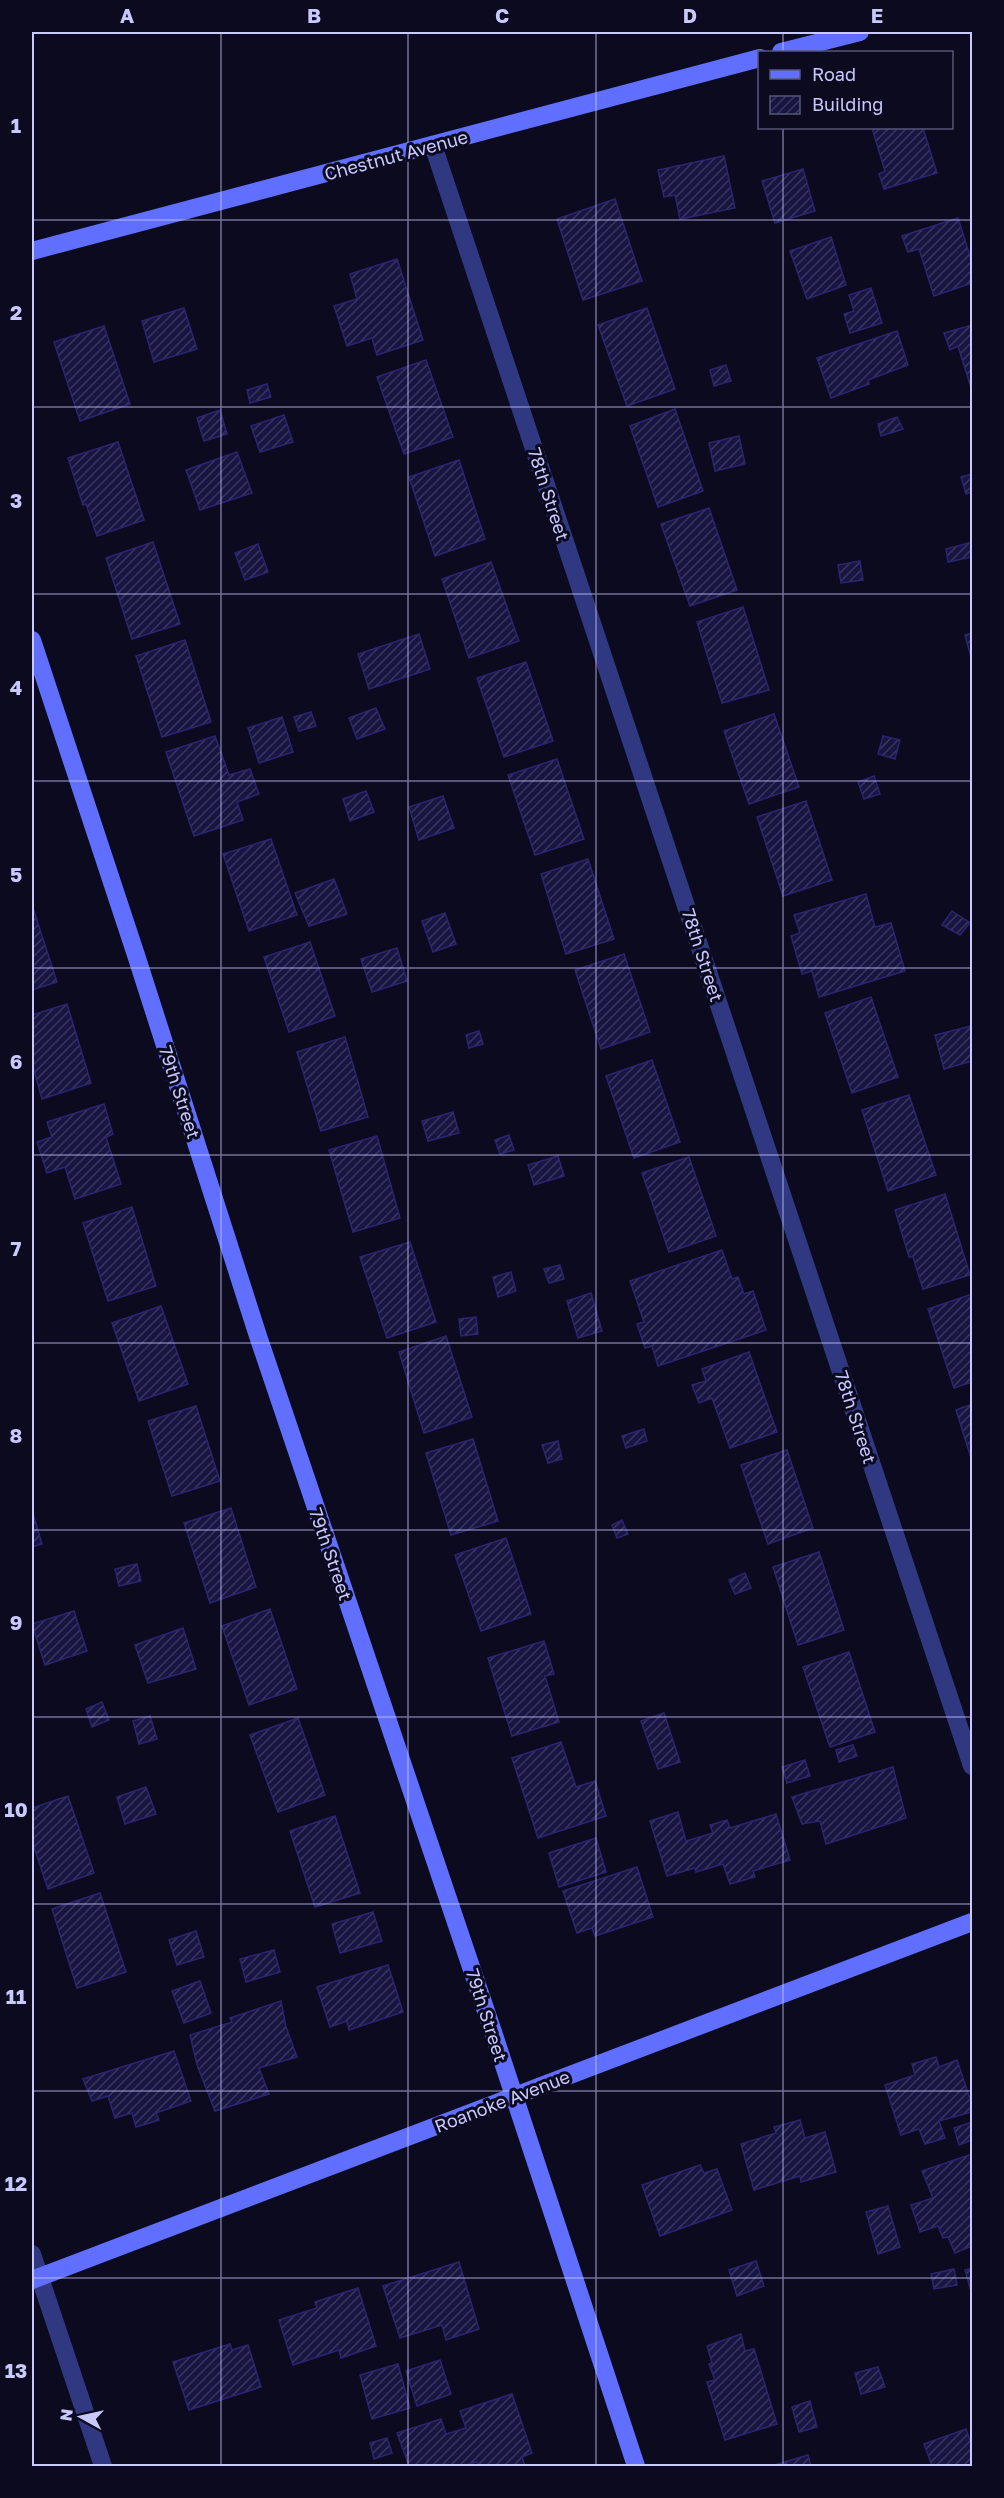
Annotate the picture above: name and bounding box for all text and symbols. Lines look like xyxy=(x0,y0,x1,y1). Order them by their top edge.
text: A xyxy=(120,3,134,27)
text: B xyxy=(307,3,321,27)
text: C xyxy=(495,3,509,27)
text: D xyxy=(683,3,697,27)
text: E xyxy=(871,3,883,27)
legend xyxy=(758,51,953,129)
text: Road xyxy=(812,63,856,85)
text: Building xyxy=(812,93,883,115)
text: 1 xyxy=(11,113,21,137)
street label: Chestnut Avenue xyxy=(322,125,470,185)
text: 2 xyxy=(10,300,22,324)
street label: 78th Street xyxy=(524,445,574,543)
text: 3 xyxy=(10,488,22,512)
text: 4 xyxy=(10,675,22,699)
text: 5 xyxy=(10,862,22,886)
street label: 78th Street xyxy=(678,906,728,1004)
street label: 79th Street xyxy=(155,1043,205,1141)
text: 6 xyxy=(10,1049,22,1073)
text: 7 xyxy=(11,1236,22,1260)
street label: 78th Street xyxy=(831,1368,881,1466)
text: 8 xyxy=(10,1423,22,1447)
street label: 79th Street xyxy=(305,1505,357,1603)
text: 9 xyxy=(10,1610,22,1634)
text: 10 xyxy=(4,1797,28,1821)
street label: 79th Street xyxy=(462,1966,512,2064)
text: 11 xyxy=(6,1984,26,2008)
street label: Roanoke Avenue xyxy=(431,2065,573,2137)
text: 12 xyxy=(5,2171,27,2195)
text: 13 xyxy=(5,2358,27,2382)
north arrow xyxy=(51,2387,111,2447)
text: N xyxy=(55,2407,77,2422)

